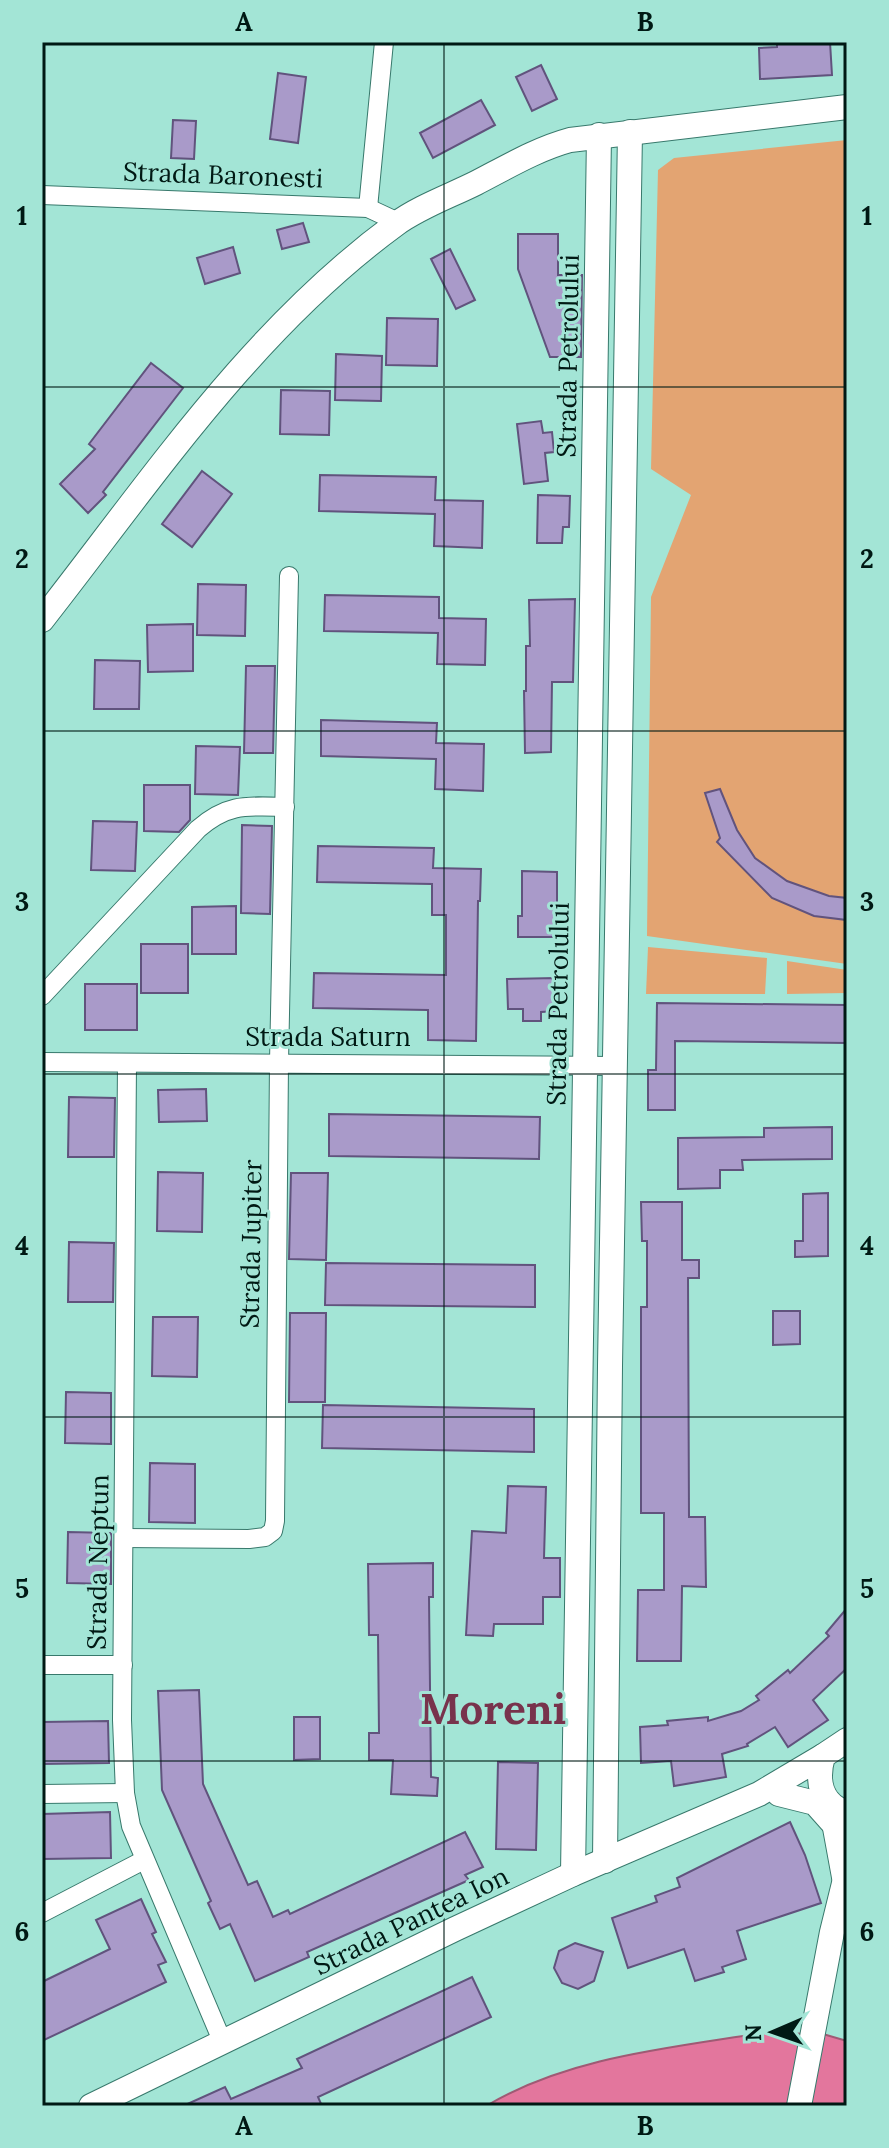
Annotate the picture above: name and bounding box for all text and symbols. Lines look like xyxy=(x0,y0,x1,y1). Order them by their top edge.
text: A xyxy=(235,5,253,38)
text: B xyxy=(636,5,654,38)
street label: Strada Baronesti xyxy=(122,155,324,194)
text: 1 xyxy=(17,199,27,232)
text: 1 xyxy=(862,199,872,232)
street label: Strada Petrolului xyxy=(549,254,586,458)
text: 2 xyxy=(15,542,29,575)
text: 2 xyxy=(860,542,874,575)
text: 3 xyxy=(15,885,29,918)
text: 3 xyxy=(860,885,874,918)
street label: Strada Petrolului xyxy=(539,902,576,1106)
street label: Strada Saturn xyxy=(245,1020,411,1053)
street label: Strada Jupiter xyxy=(233,1159,268,1329)
text: 4 xyxy=(15,1229,29,1262)
text: 4 xyxy=(860,1229,874,1262)
street label: Strada Neptun xyxy=(79,1474,116,1650)
text: 5 xyxy=(15,1572,29,1605)
text: 5 xyxy=(860,1572,874,1605)
district label: Moreni xyxy=(420,1682,566,1736)
street label: Strada Pantea Ion xyxy=(308,1859,514,1982)
text: 6 xyxy=(15,1915,29,1948)
text: 6 xyxy=(860,1915,874,1948)
north arrow xyxy=(733,1992,813,2072)
text: N xyxy=(739,2024,767,2042)
text: A xyxy=(235,2109,253,2142)
text: B xyxy=(636,2109,654,2142)

